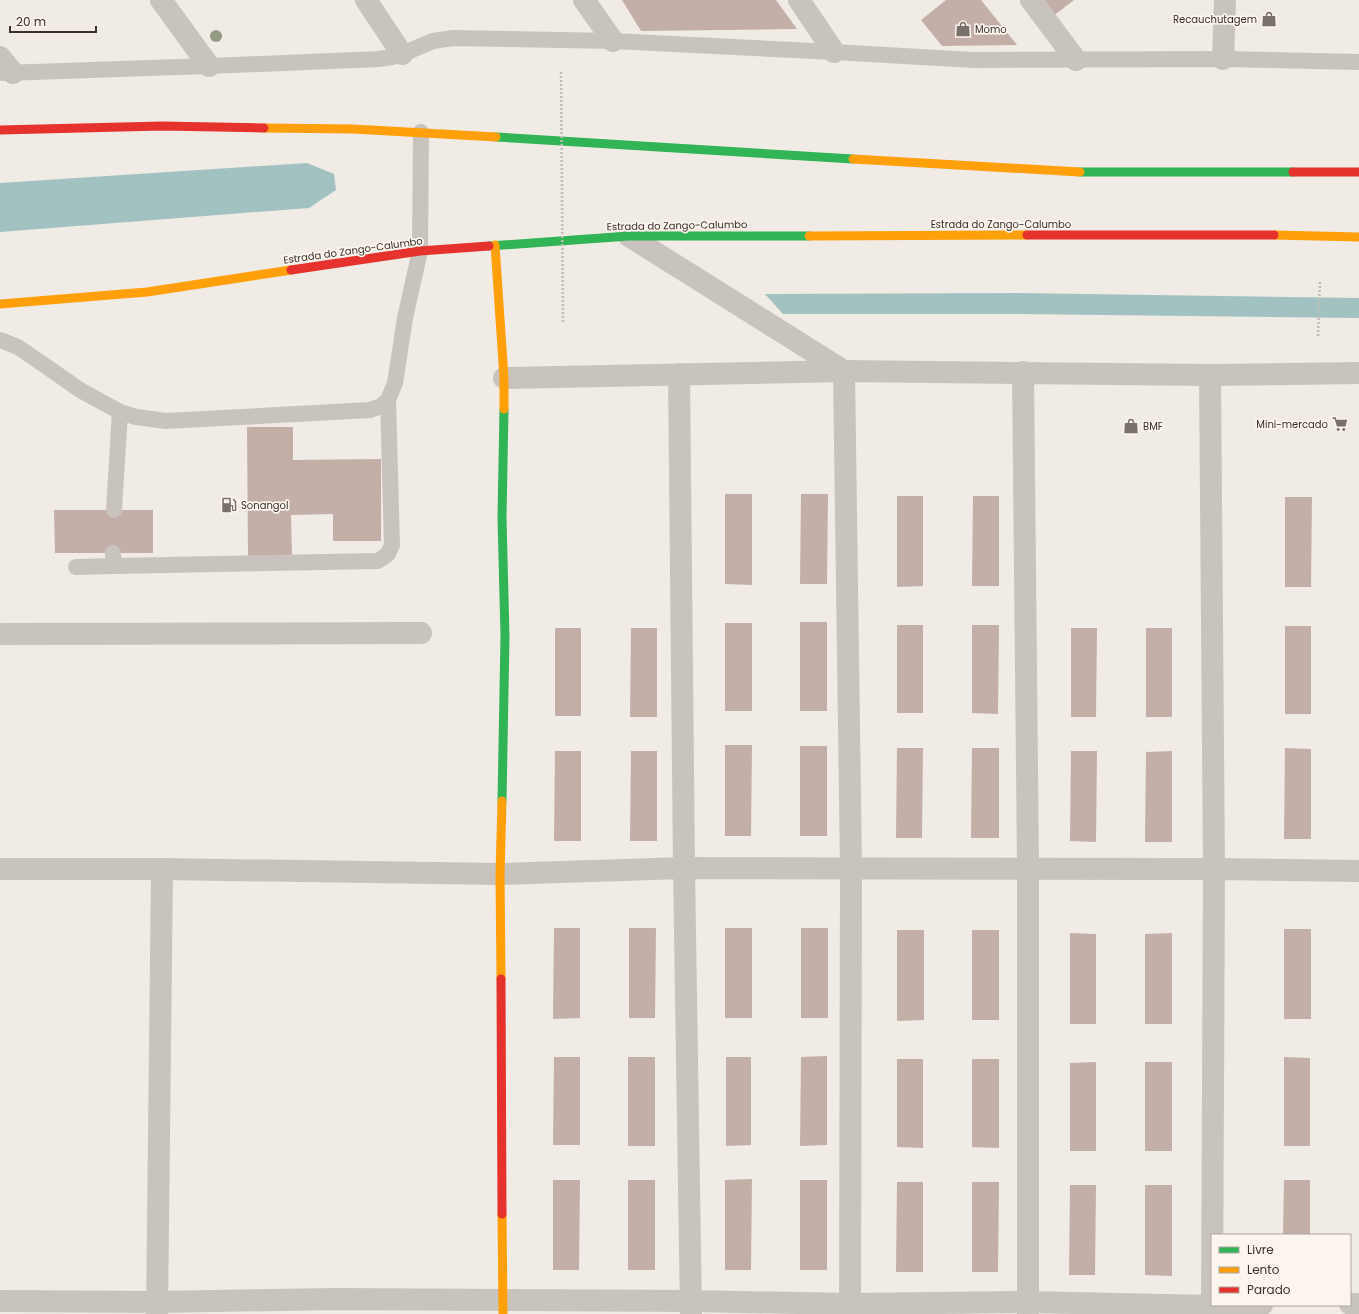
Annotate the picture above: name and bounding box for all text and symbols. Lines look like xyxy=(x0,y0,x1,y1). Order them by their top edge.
scale bar xyxy=(10,8,96,34)
shop icon: Recauchutagem xyxy=(1260,10,1278,28)
place label: Recauchutagem xyxy=(1173,12,1257,27)
text: 20 m xyxy=(16,13,46,30)
shop icon: Momo xyxy=(954,20,972,38)
place label: Momo xyxy=(975,22,1007,37)
street label: Estrada do Zango-Calumbo xyxy=(607,217,747,234)
street label: Estrada do Zango-Calumbo xyxy=(931,217,1071,232)
street label: Estrada do Zango-Calumbo xyxy=(282,233,424,268)
supermarket icon: Mini-mercado xyxy=(1331,415,1349,433)
shop icon: BMF xyxy=(1122,417,1140,435)
place label: Mini-mercado xyxy=(1256,417,1328,432)
place label: BMF xyxy=(1143,419,1163,434)
fuel station icon: Sonangol xyxy=(220,496,238,514)
place label: Sonangol xyxy=(241,498,288,513)
legend xyxy=(1211,1234,1351,1306)
text: Livre xyxy=(1247,1241,1274,1258)
text: Lento xyxy=(1247,1261,1280,1278)
text: Parado xyxy=(1247,1281,1291,1298)

